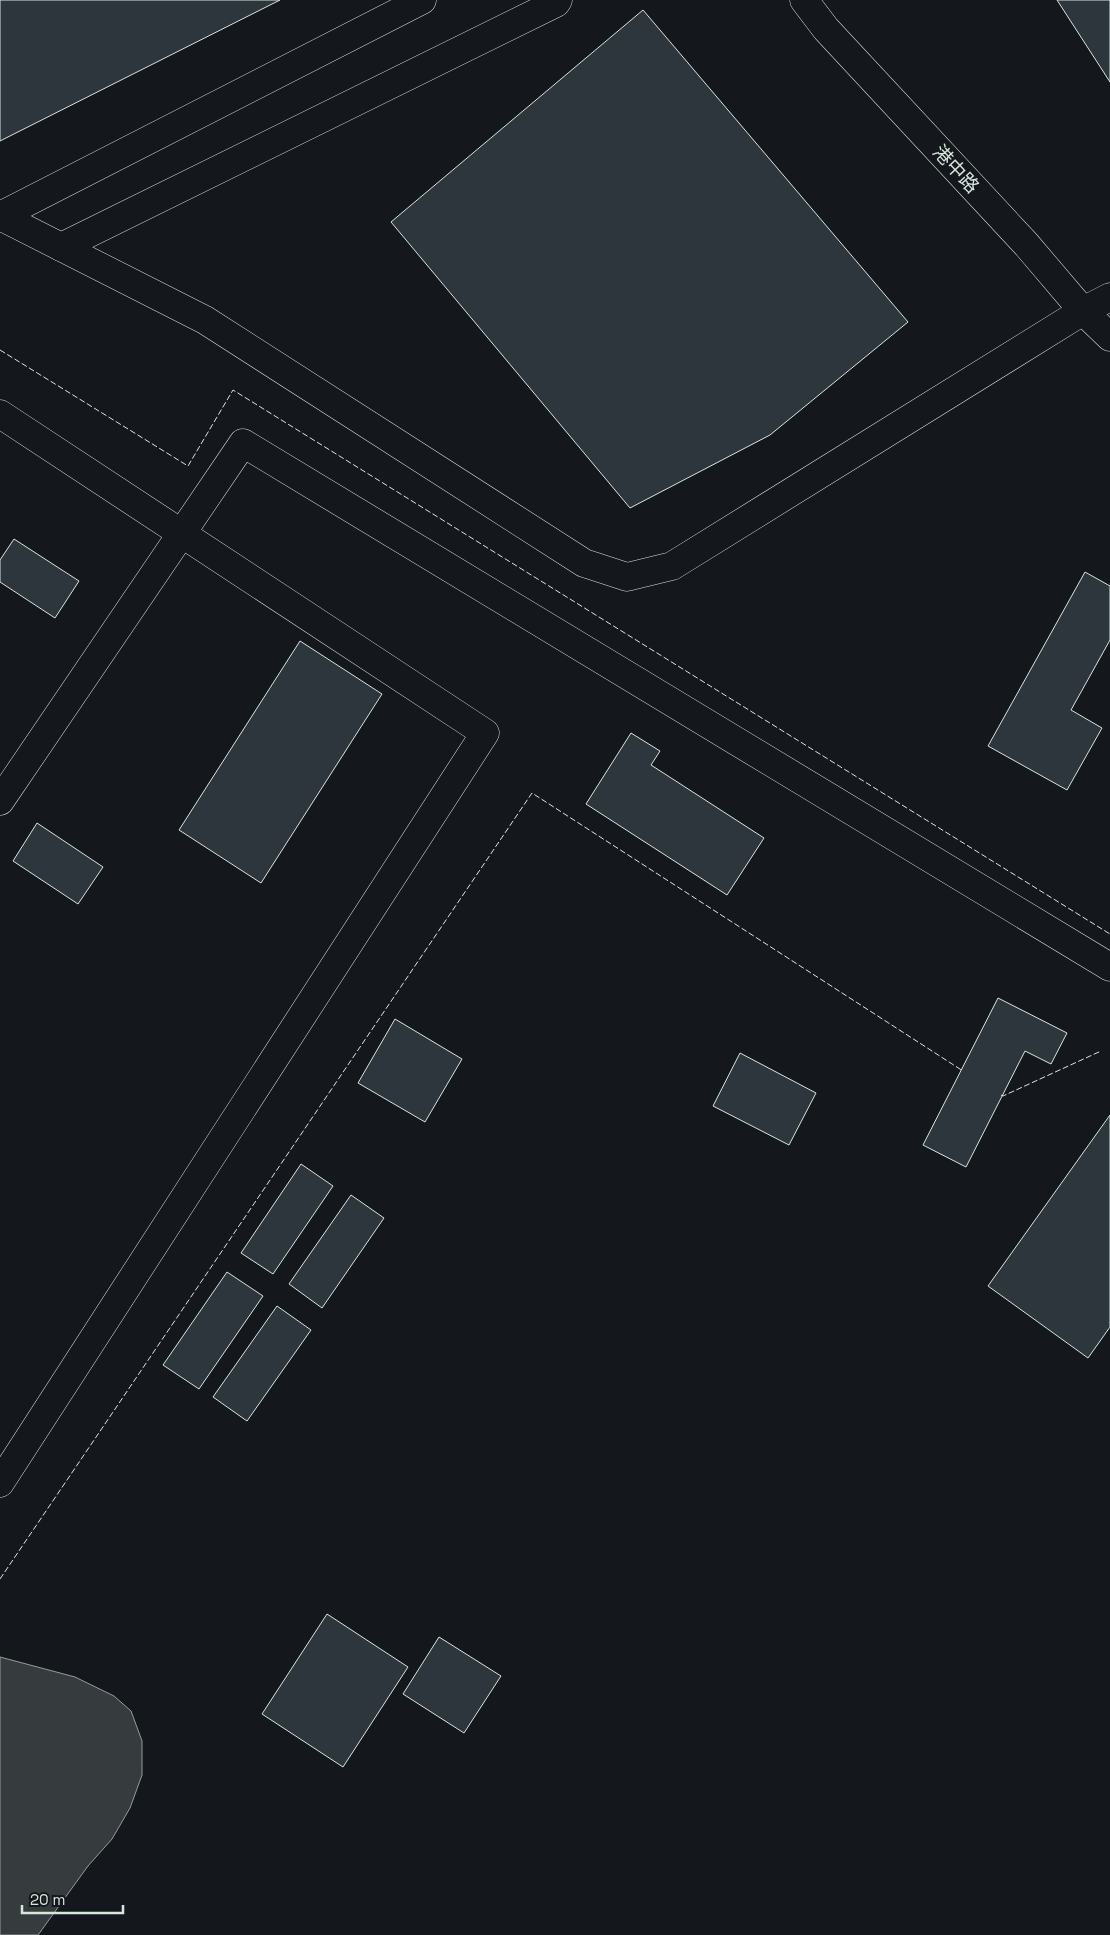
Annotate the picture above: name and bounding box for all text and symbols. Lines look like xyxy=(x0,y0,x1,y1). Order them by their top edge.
street label: 港中路 xyxy=(927,140,985,198)
scale bar xyxy=(22,1882,124,1914)
text: 20 m xyxy=(30,1890,65,1909)

